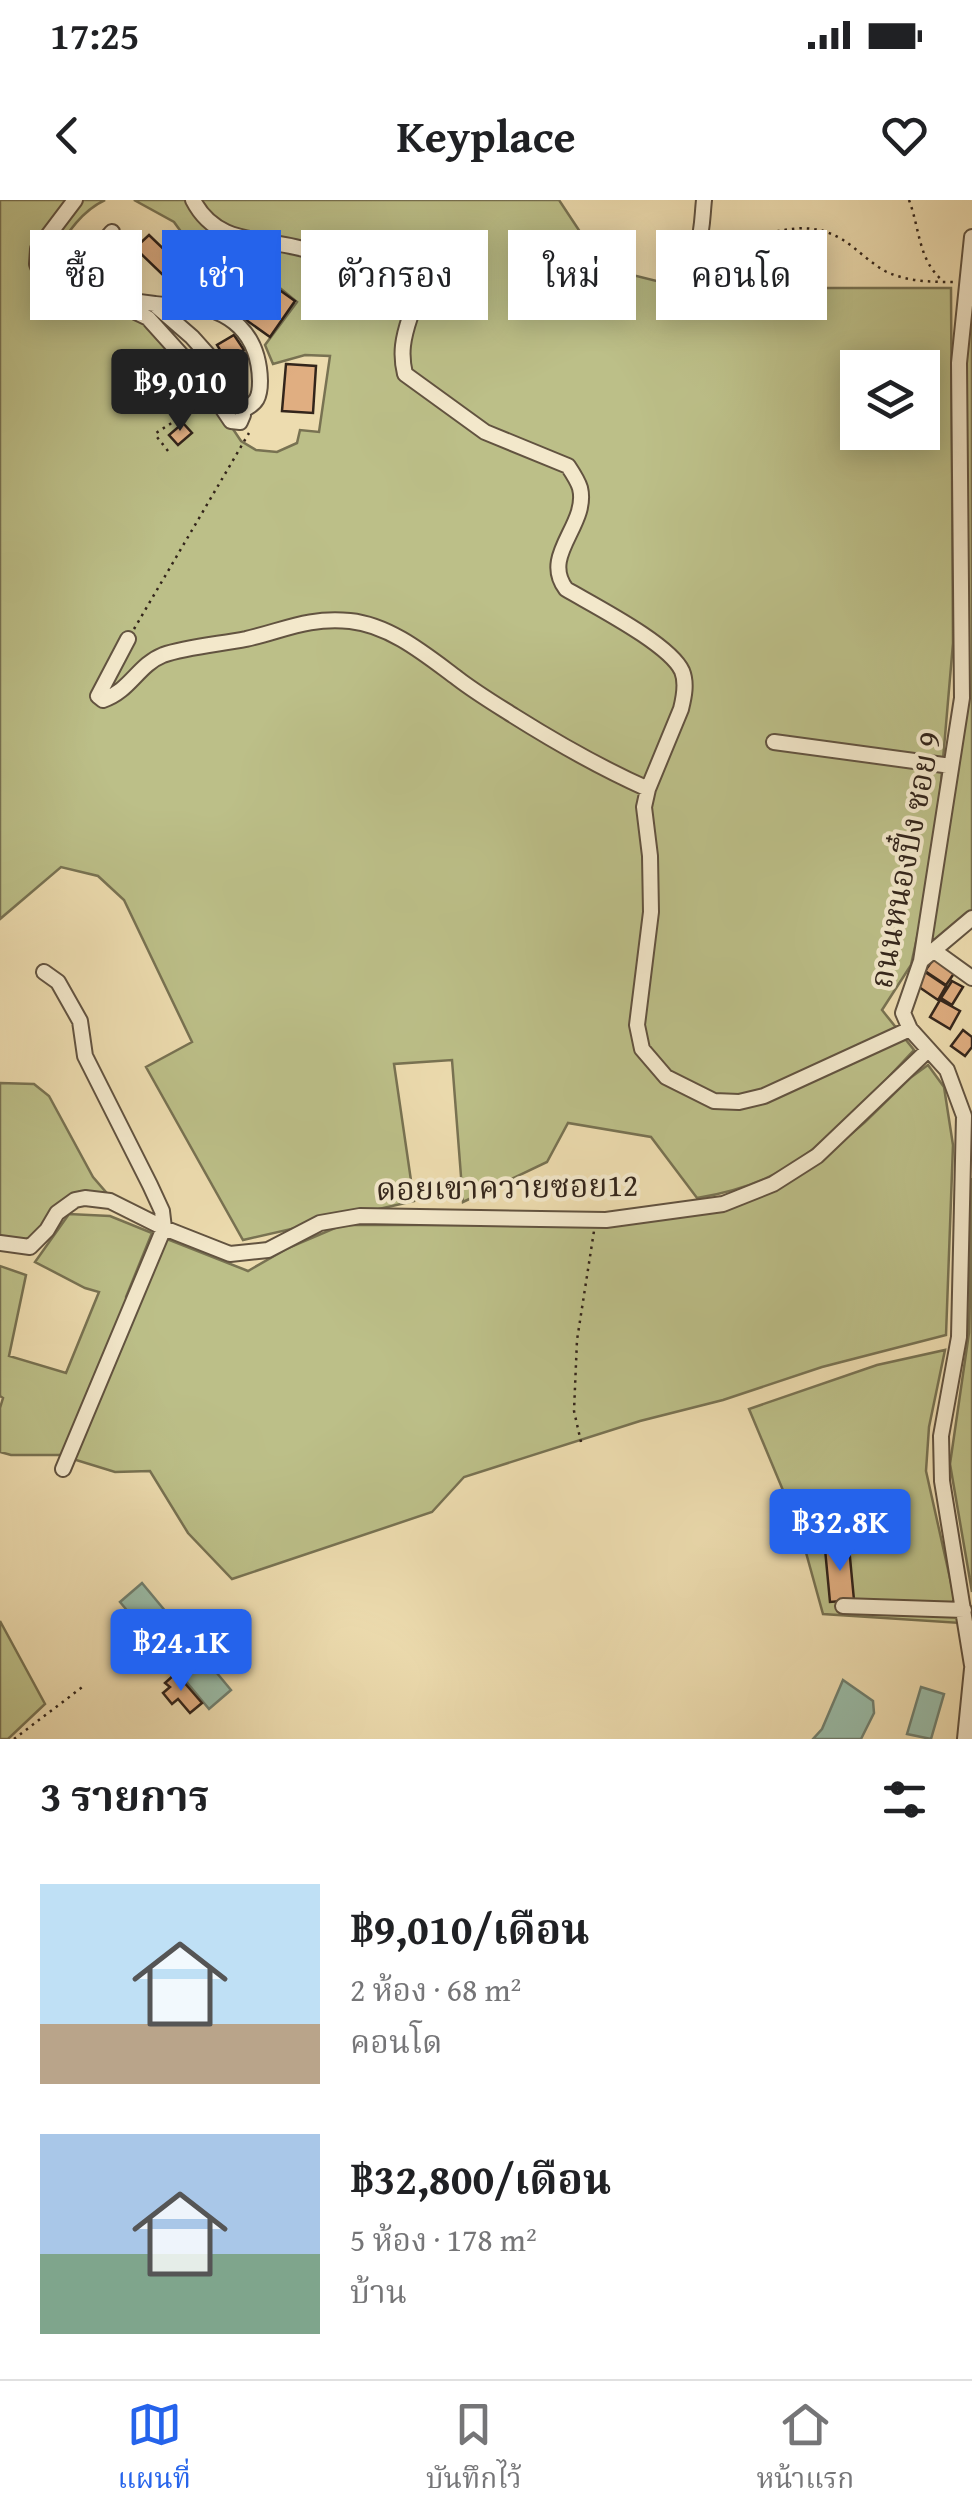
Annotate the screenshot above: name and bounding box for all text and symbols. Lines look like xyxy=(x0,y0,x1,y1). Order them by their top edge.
text: 17:25 xyxy=(50,7,140,63)
text: Keyplace xyxy=(396,103,576,168)
icon: back xyxy=(40,108,95,163)
icon: heart xyxy=(877,108,932,163)
chip: ซื้อ xyxy=(30,230,142,320)
chip: เช่า xyxy=(162,230,281,320)
chip: ตัวกรอง xyxy=(301,230,488,320)
chip: ใหม่ xyxy=(508,230,636,320)
chip: คอนโด xyxy=(656,230,827,320)
pin: ฿9,010 xyxy=(99,349,261,434)
map controls xyxy=(840,350,940,450)
button: layers xyxy=(840,350,940,450)
text: ฿9,010 xyxy=(133,358,227,405)
street label: ถนนหนองปึ๋ง ซอย 9 xyxy=(857,728,952,992)
street label: ดอยเขาควายซอย12 xyxy=(375,1161,639,1212)
pin: ฿32.8K xyxy=(759,1489,921,1574)
text: ฿32.8K xyxy=(792,1498,888,1545)
pin: ฿24.1K xyxy=(100,1609,262,1694)
text: ฿24.1K xyxy=(133,1618,229,1665)
text: 3 รายการ xyxy=(40,1765,210,1826)
icon: filters xyxy=(877,1772,932,1827)
text: ฿9,010/เดือน xyxy=(350,1898,589,1959)
icon: home xyxy=(120,1924,240,2044)
text: 2 ห้อง · 68 m² xyxy=(350,1966,521,2013)
text: คอนโด xyxy=(350,2018,443,2065)
text: ฿32,800/เดือน xyxy=(350,2148,611,2209)
icon: home xyxy=(120,2174,240,2294)
text: 5 ห้อง · 178 m² xyxy=(350,2216,537,2263)
text: บ้าน xyxy=(350,2268,407,2315)
tab: แผนที่ xyxy=(118,2397,191,2503)
tab: บันทึกไว้ xyxy=(426,2397,521,2503)
tab: หน้าแรก xyxy=(756,2397,854,2503)

